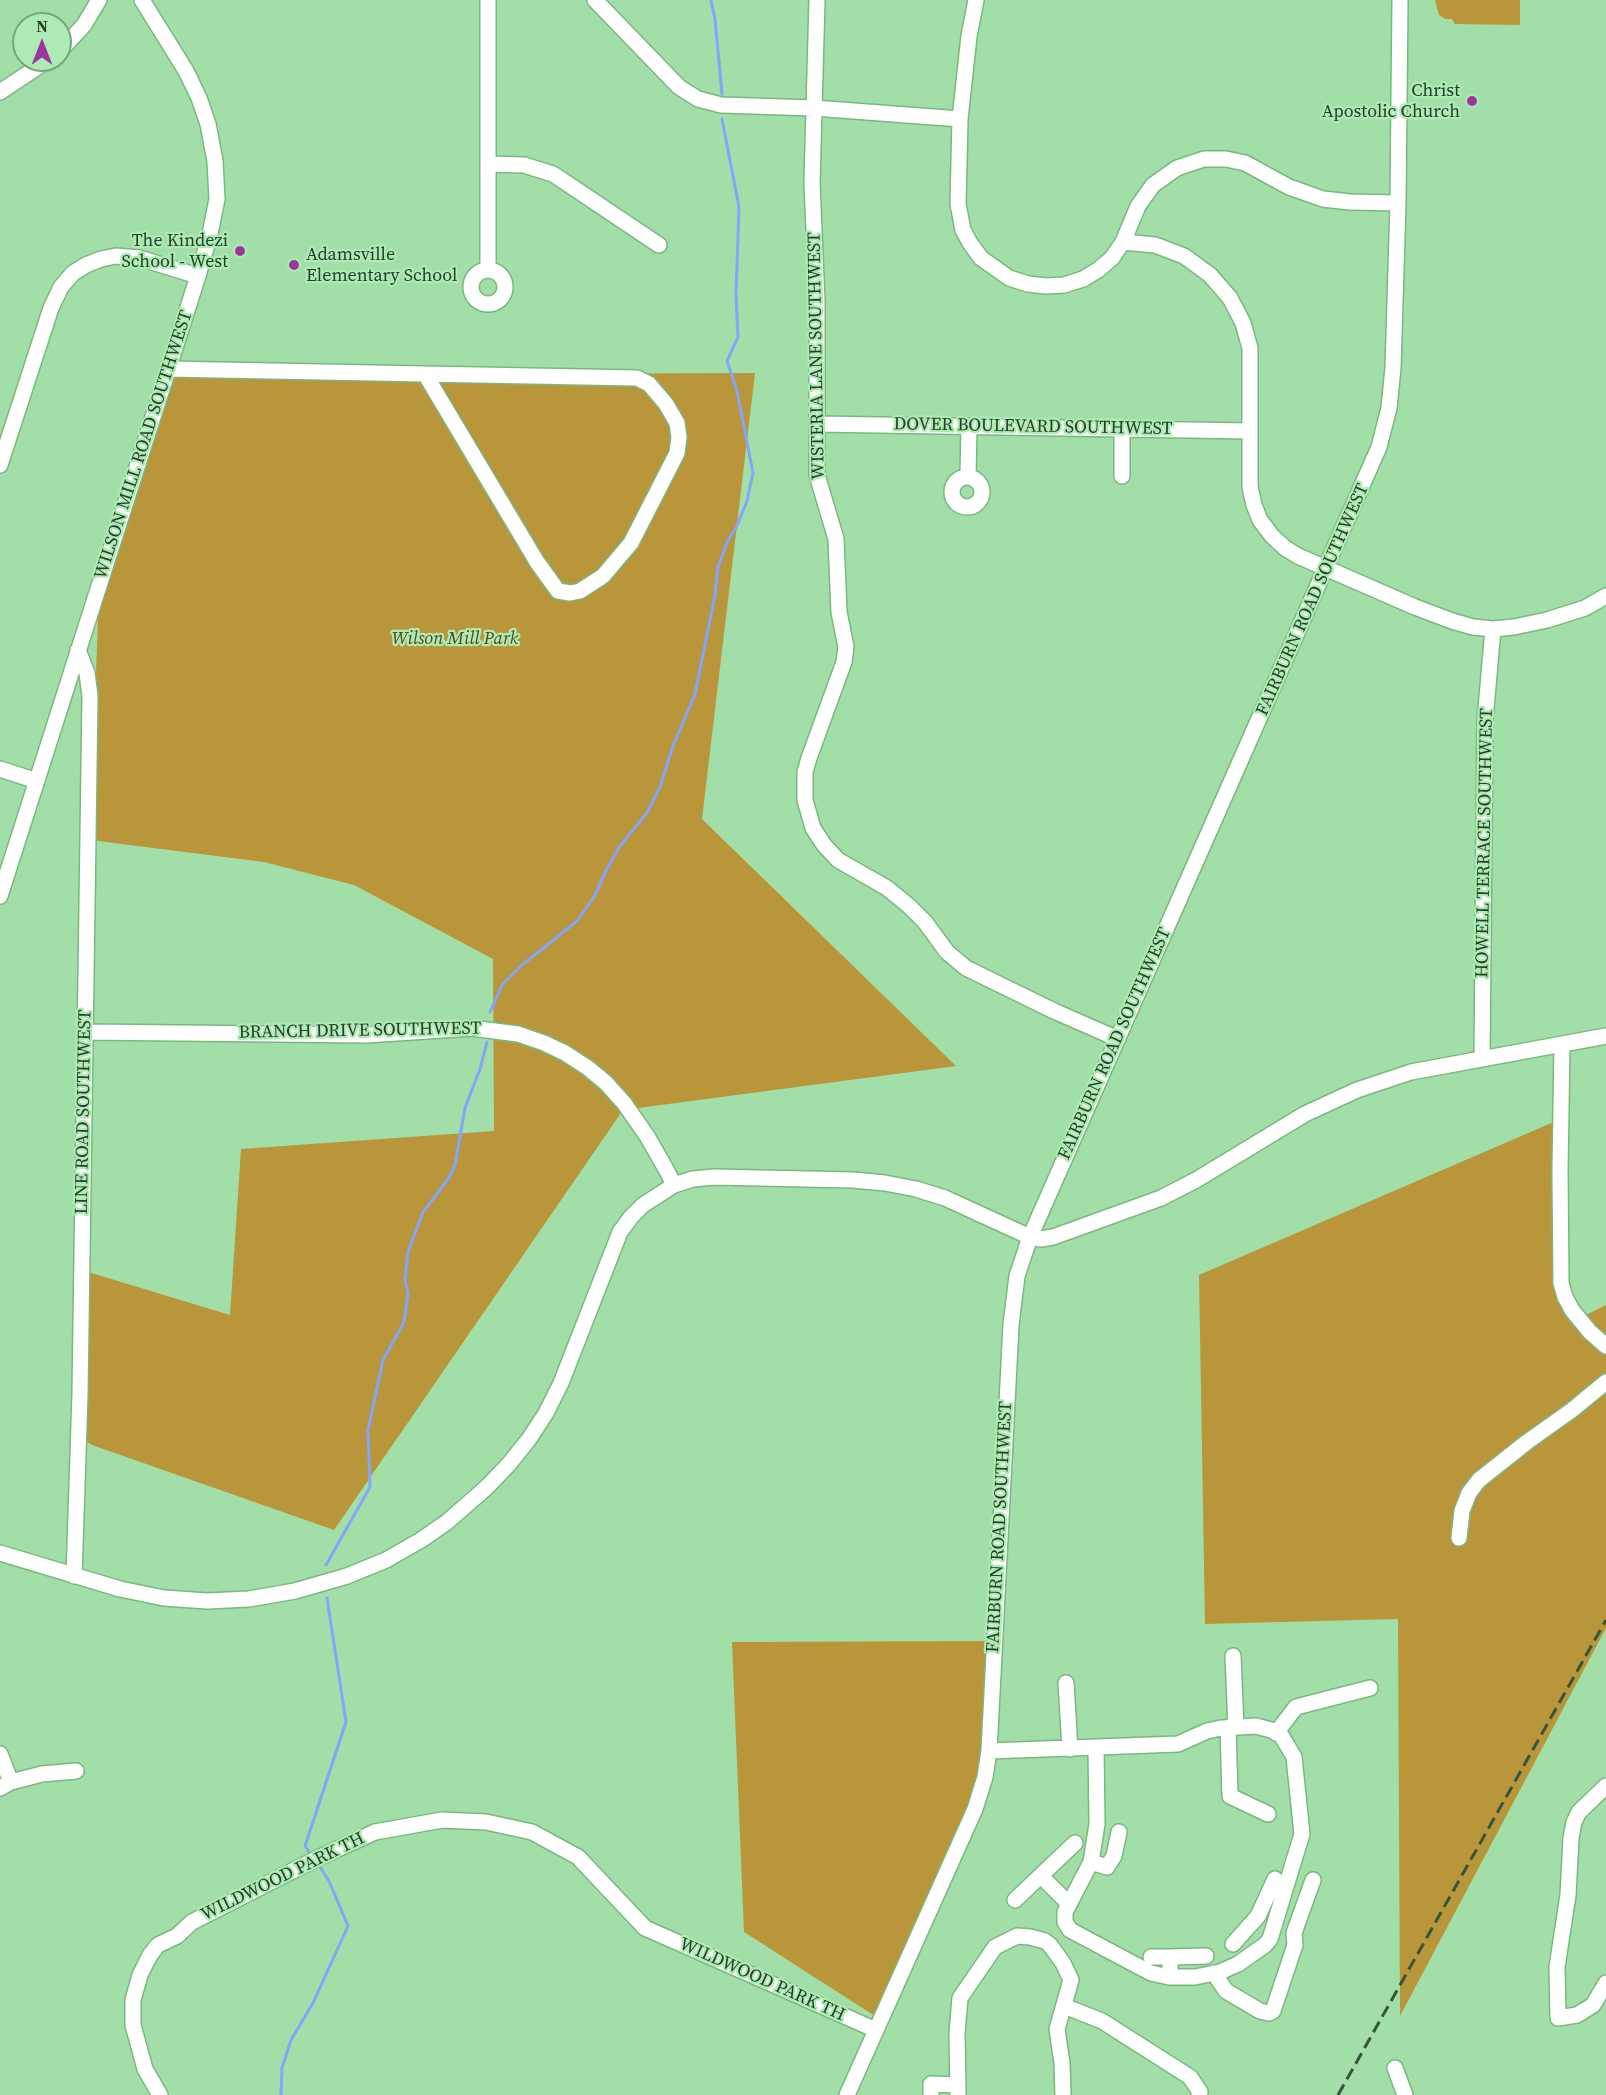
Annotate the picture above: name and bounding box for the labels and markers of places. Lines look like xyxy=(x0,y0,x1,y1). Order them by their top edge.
place label: Christ Apostolic Church xyxy=(1322,80,1460,122)
marker: Christ Apostolic Church xyxy=(1465,94,1479,108)
place label: The Kindezi School - West xyxy=(122,230,228,272)
marker: The Kindezi School - West xyxy=(233,244,247,258)
place label: Adamsville Elementary School xyxy=(306,244,457,286)
marker: Adamsville Elementary School xyxy=(287,258,301,272)

